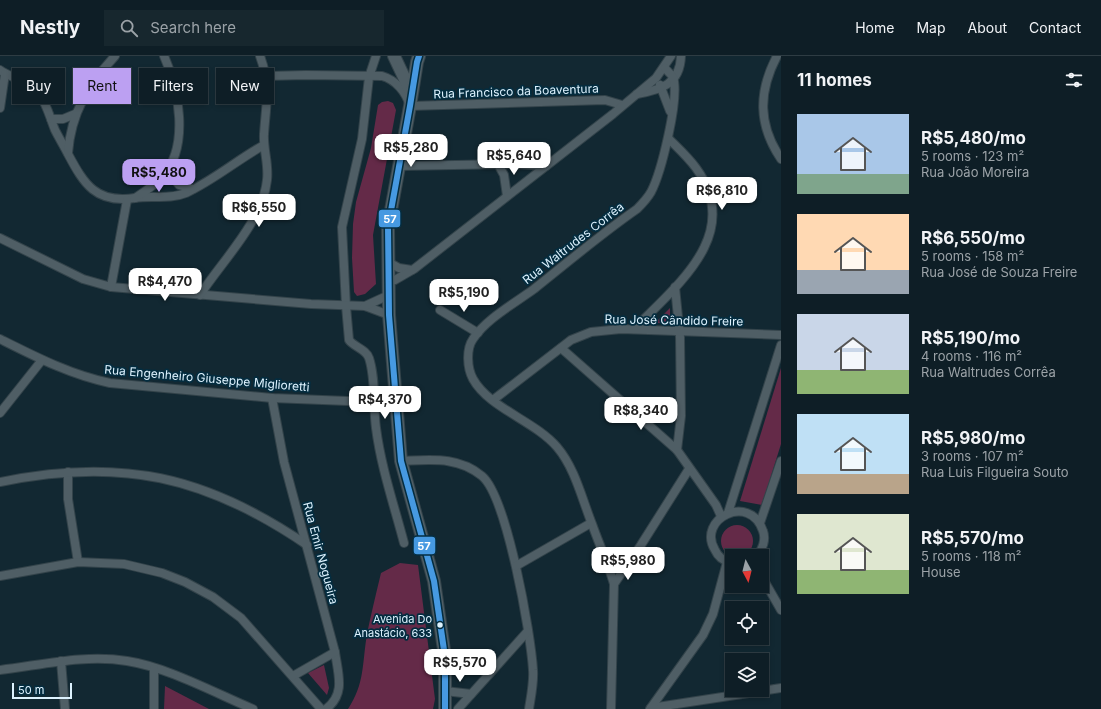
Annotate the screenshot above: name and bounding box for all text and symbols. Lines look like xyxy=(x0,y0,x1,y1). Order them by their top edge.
search box xyxy=(104,10,384,46)
text: Nestly xyxy=(20,16,80,39)
icon: search xyxy=(118,17,140,39)
text: Search here xyxy=(150,18,236,37)
text: Home xyxy=(855,19,894,36)
text: Map xyxy=(916,19,946,36)
text: About xyxy=(968,19,1007,36)
text: Contact xyxy=(1029,19,1081,36)
chip: Buy xyxy=(12,68,65,104)
chip: Rent xyxy=(73,68,131,104)
chip: Filters xyxy=(139,68,208,104)
chip: New xyxy=(216,68,274,104)
icon: filters xyxy=(1063,69,1085,91)
text: 11 homes xyxy=(797,70,872,90)
street label: Rua Francisco da Boaventura xyxy=(433,81,599,101)
text: R$5,480/mo xyxy=(921,128,1026,148)
icon: home xyxy=(829,130,877,178)
pin: R$5,280 xyxy=(374,134,448,168)
text: R$5,280 xyxy=(384,139,438,155)
pin: R$5,640 xyxy=(477,142,551,176)
text: R$5,640 xyxy=(486,147,542,163)
text: 5 rooms · 123 m² xyxy=(921,148,1024,164)
pin: R$5,480 xyxy=(122,159,196,193)
text: R$5,480 xyxy=(131,164,187,180)
text: Rua João Moreira xyxy=(921,164,1029,180)
pin: R$6,810 xyxy=(685,177,759,211)
text: R$6,810 xyxy=(696,182,748,198)
pin: R$6,550 xyxy=(222,194,296,228)
text: R$6,550 xyxy=(232,199,286,215)
street label: Rua Waltrudes Corrêa xyxy=(519,199,627,287)
line badge: 57 xyxy=(378,209,401,228)
text: 57 xyxy=(383,212,397,226)
text: R$6,550/mo xyxy=(921,228,1025,248)
icon: home xyxy=(829,230,877,278)
text: 5 rooms · 158 m² xyxy=(921,248,1024,264)
text: Rua José de Souza Freire xyxy=(921,264,1077,280)
pin: R$4,470 xyxy=(128,268,202,302)
text: R$4,470 xyxy=(138,273,192,289)
pin: R$5,190 xyxy=(427,279,501,313)
text: R$5,190 xyxy=(438,284,490,300)
street label: Rua José Cândido Freire xyxy=(605,311,743,329)
text: R$5,190/mo xyxy=(921,328,1020,348)
icon: home xyxy=(829,330,877,378)
text: 4 rooms · 116 m² xyxy=(921,348,1022,364)
street label: Rua Engenheiro Giuseppe Miglioretti xyxy=(104,362,310,394)
text: Rua Waltrudes Corrêa xyxy=(921,364,1056,380)
pin: R$4,370 xyxy=(348,386,422,420)
text: R$4,370 xyxy=(358,391,412,407)
pin: R$8,340 xyxy=(604,397,678,431)
text: R$8,340 xyxy=(613,402,669,418)
text: R$5,980/mo xyxy=(921,428,1025,448)
icon: home xyxy=(829,430,877,478)
text: 3 rooms · 107 m² xyxy=(921,448,1024,464)
text: Rua Luis Filgueira Souto xyxy=(921,464,1069,480)
street label: Rua Emir Nogueira xyxy=(300,500,342,606)
text: R$5,570/mo xyxy=(921,528,1024,548)
icon: home xyxy=(829,530,877,578)
line badge: 57 xyxy=(413,536,436,555)
text: 57 xyxy=(417,539,431,553)
pin: R$5,980 xyxy=(591,547,665,581)
text: 5 rooms · 118 m² xyxy=(921,548,1022,564)
north arrow xyxy=(725,549,769,593)
map controls xyxy=(725,549,769,697)
text: R$5,980 xyxy=(601,552,655,568)
text: House xyxy=(921,564,961,580)
button: locate xyxy=(725,601,769,645)
place label: Avenida Do Anastácio, 633 xyxy=(354,612,432,640)
marker: Avenida Do Anastácio, 633 xyxy=(435,620,445,630)
pin: R$5,570 xyxy=(423,649,497,683)
button: layers xyxy=(725,653,769,697)
text: R$5,570 xyxy=(433,654,487,670)
scale bar xyxy=(12,681,72,700)
text: 50 m xyxy=(18,683,44,697)

